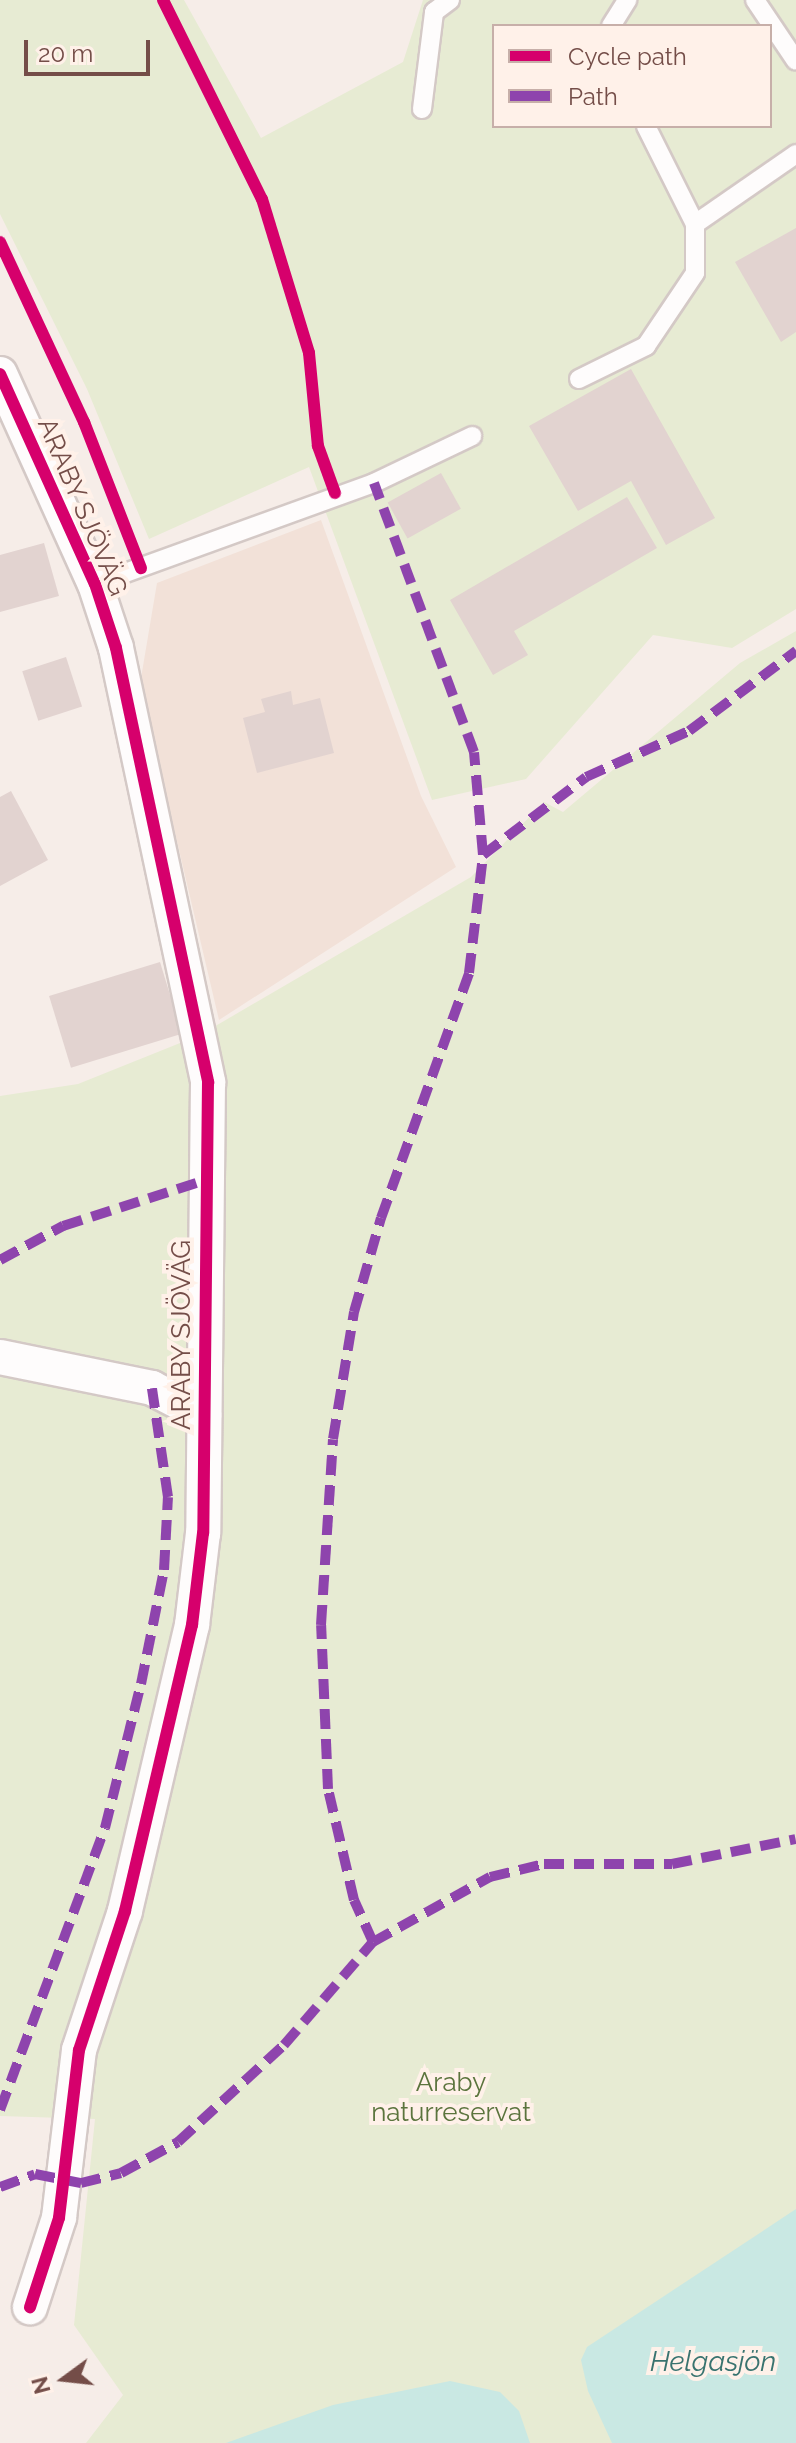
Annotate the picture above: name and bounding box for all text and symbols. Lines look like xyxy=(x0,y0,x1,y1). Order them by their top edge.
scale bar xyxy=(28,24,154,74)
legend xyxy=(492,24,772,128)
text: 20 m xyxy=(38,39,93,68)
text: Cycle path xyxy=(568,42,687,71)
text: Path xyxy=(568,82,618,111)
street label: ARABY SJÖVÄG xyxy=(30,413,134,601)
street label: ARABY SJÖVÄG xyxy=(166,1240,198,1430)
park label: Araby naturreservat xyxy=(371,2067,531,2128)
north arrow xyxy=(24,2339,104,2419)
water label: Helgasjön xyxy=(650,2345,776,2379)
text: N xyxy=(26,2374,56,2397)

